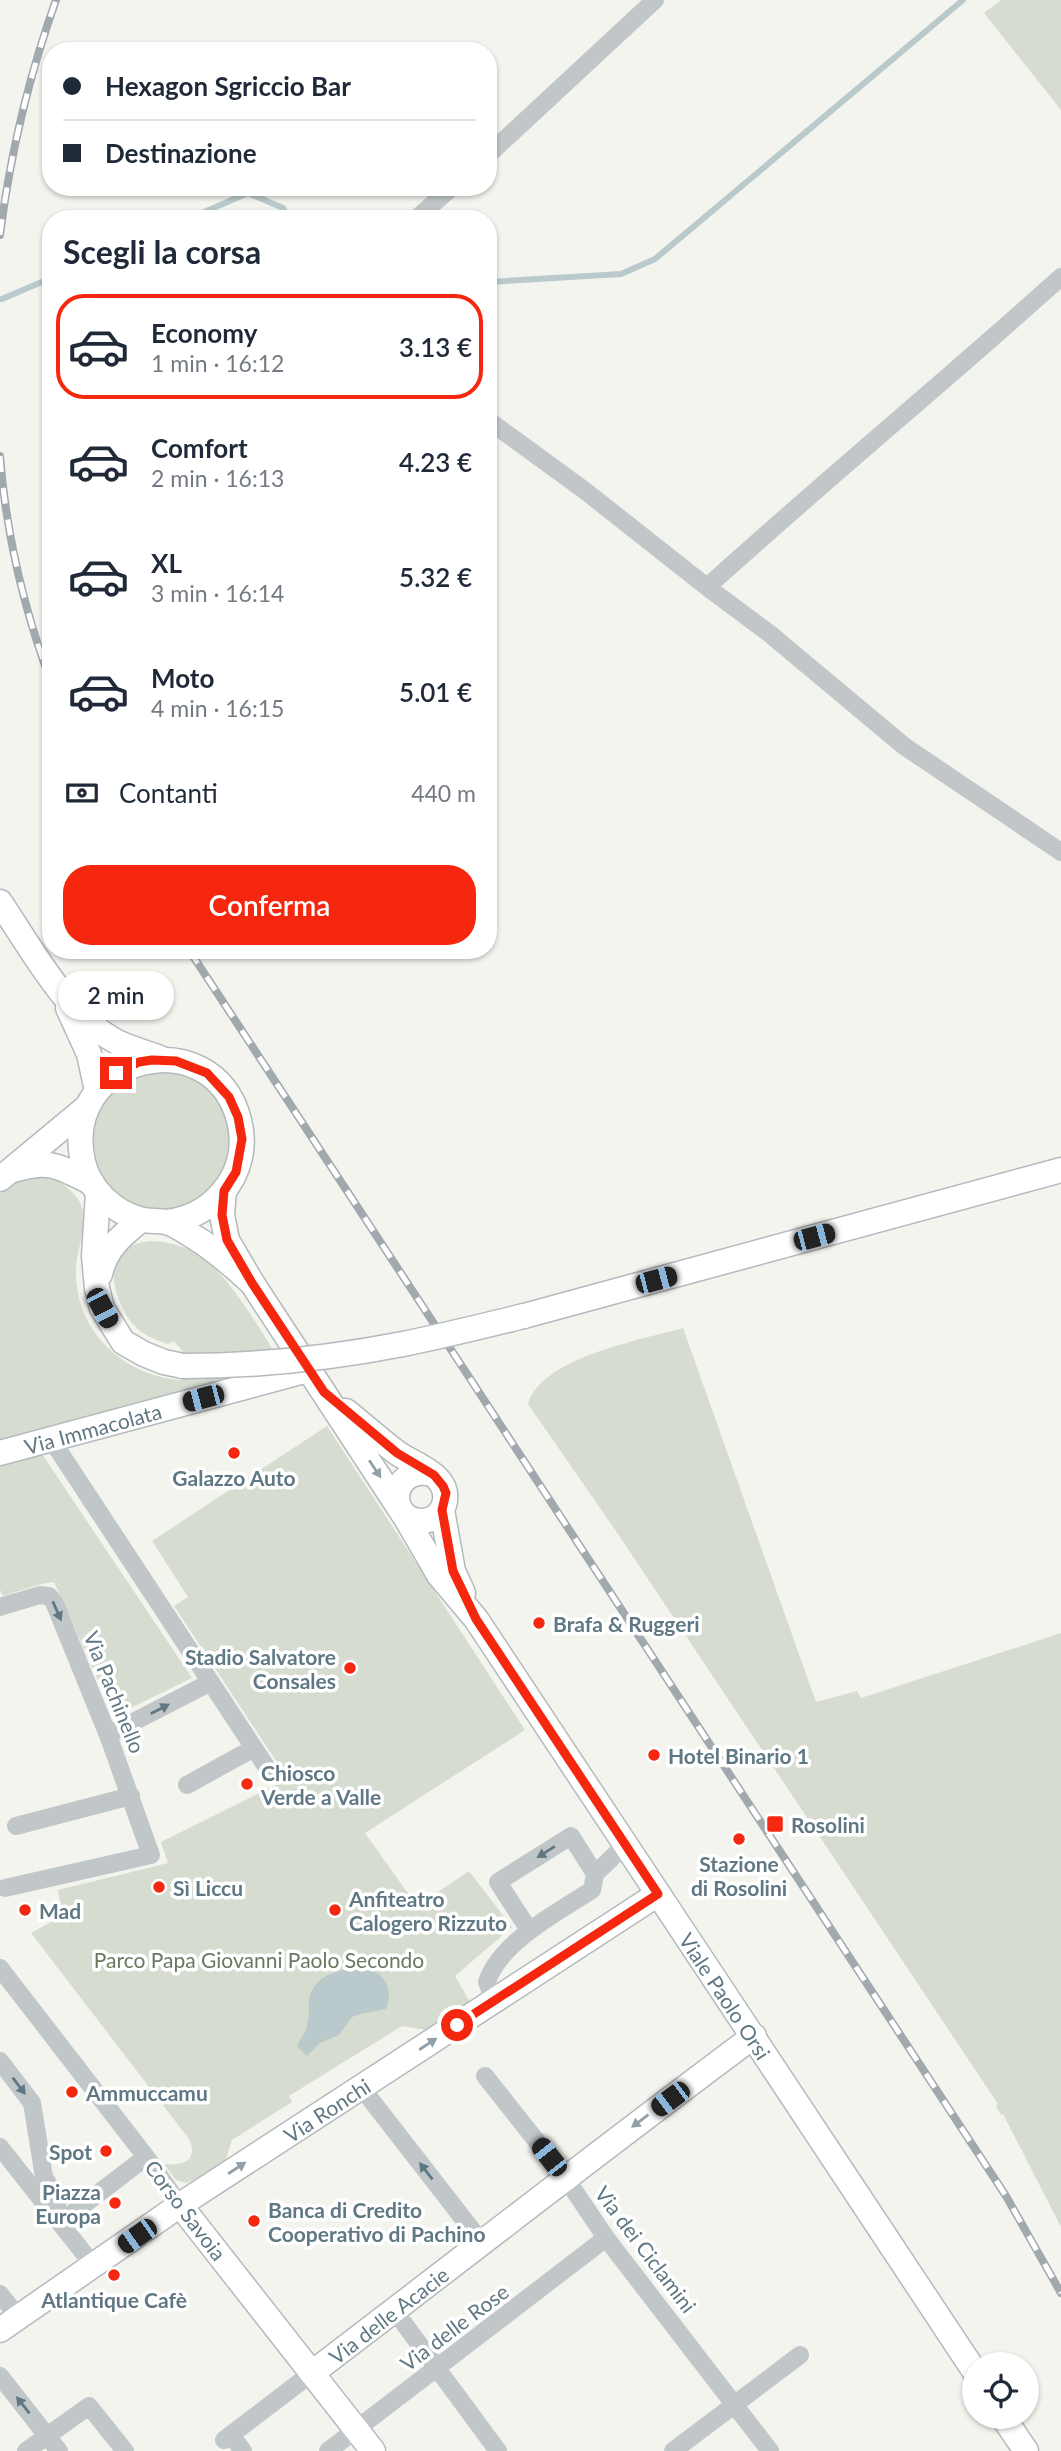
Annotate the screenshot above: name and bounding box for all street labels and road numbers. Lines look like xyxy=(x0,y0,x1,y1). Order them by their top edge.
street label: Via Immacolata xyxy=(21,1398,164,1458)
street label: Via Pachinello xyxy=(79,1627,151,1757)
street label: Viale Paolo Orsi xyxy=(675,1928,776,2064)
street label: Via Ronchi xyxy=(279,2072,374,2147)
street label: Corso Savoia xyxy=(140,2155,232,2265)
street label: Via dei Ciclamini xyxy=(590,2181,702,2317)
street label: Via delle Acacie xyxy=(323,2261,453,2368)
street label: Via delle Rose xyxy=(395,2278,513,2376)

